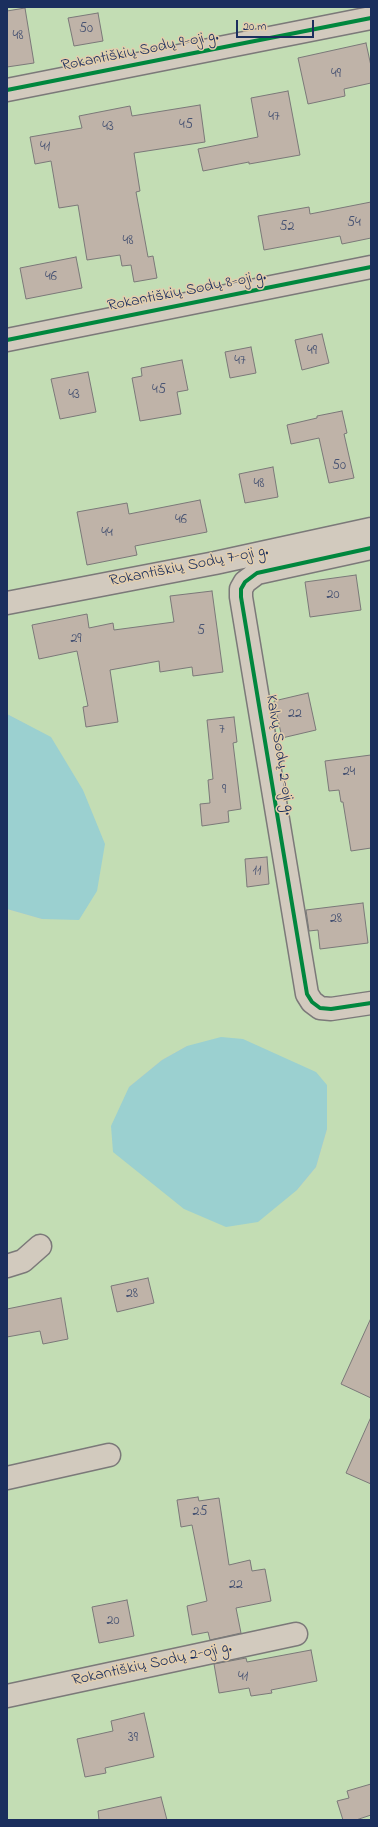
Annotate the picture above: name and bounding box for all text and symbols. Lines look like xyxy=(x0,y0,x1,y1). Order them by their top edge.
scale bar xyxy=(238,12,316,38)
text: 20 m xyxy=(243,18,266,36)
house number: 50 xyxy=(79,22,93,38)
street label: Rokantiškių Sodų 9-oji g. xyxy=(60,27,220,77)
house number: 48 xyxy=(12,29,24,45)
house number: 49 xyxy=(331,67,341,83)
house number: 47 xyxy=(268,110,280,126)
house number: 45 xyxy=(179,118,193,134)
house number: 43 xyxy=(102,120,114,136)
house number: 41 xyxy=(40,140,50,156)
house number: 54 xyxy=(347,216,361,232)
house number: 52 xyxy=(280,220,294,236)
house number: 48 xyxy=(122,234,134,250)
street label: Rokantiškių Sodų 8-oji g. xyxy=(106,267,268,317)
house number: 46 xyxy=(45,270,57,286)
house number: 49 xyxy=(307,344,317,360)
house number: 47 xyxy=(234,354,246,370)
house number: 45 xyxy=(152,383,166,399)
house number: 43 xyxy=(68,388,80,404)
house number: 50 xyxy=(332,459,346,475)
house number: 48 xyxy=(253,477,265,493)
house number: 46 xyxy=(175,513,187,529)
house number: 44 xyxy=(101,526,113,542)
street label: Rokantiškių Sodų 7-oji g. xyxy=(108,542,270,592)
house number: 20 xyxy=(326,588,340,604)
house number: 5 xyxy=(197,624,205,640)
house number: 29 xyxy=(70,632,82,648)
street label: Kalvų Sodų 2-oji g. xyxy=(260,693,298,817)
house number: 22 xyxy=(288,707,302,723)
house number: 7 xyxy=(219,723,225,739)
house number: 24 xyxy=(343,765,355,781)
house number: 9 xyxy=(222,783,226,799)
house number: 11 xyxy=(253,864,261,880)
house number: 28 xyxy=(330,912,342,928)
house number: 28 xyxy=(126,1287,138,1303)
house number: 25 xyxy=(193,1505,207,1521)
house number: 22 xyxy=(229,1578,243,1594)
house number: 20 xyxy=(106,1614,120,1630)
street label: Rokantiškių Sodų 2-oji g. xyxy=(70,1639,234,1691)
house number: 41 xyxy=(238,1670,248,1686)
house number: 39 xyxy=(128,1731,138,1747)

